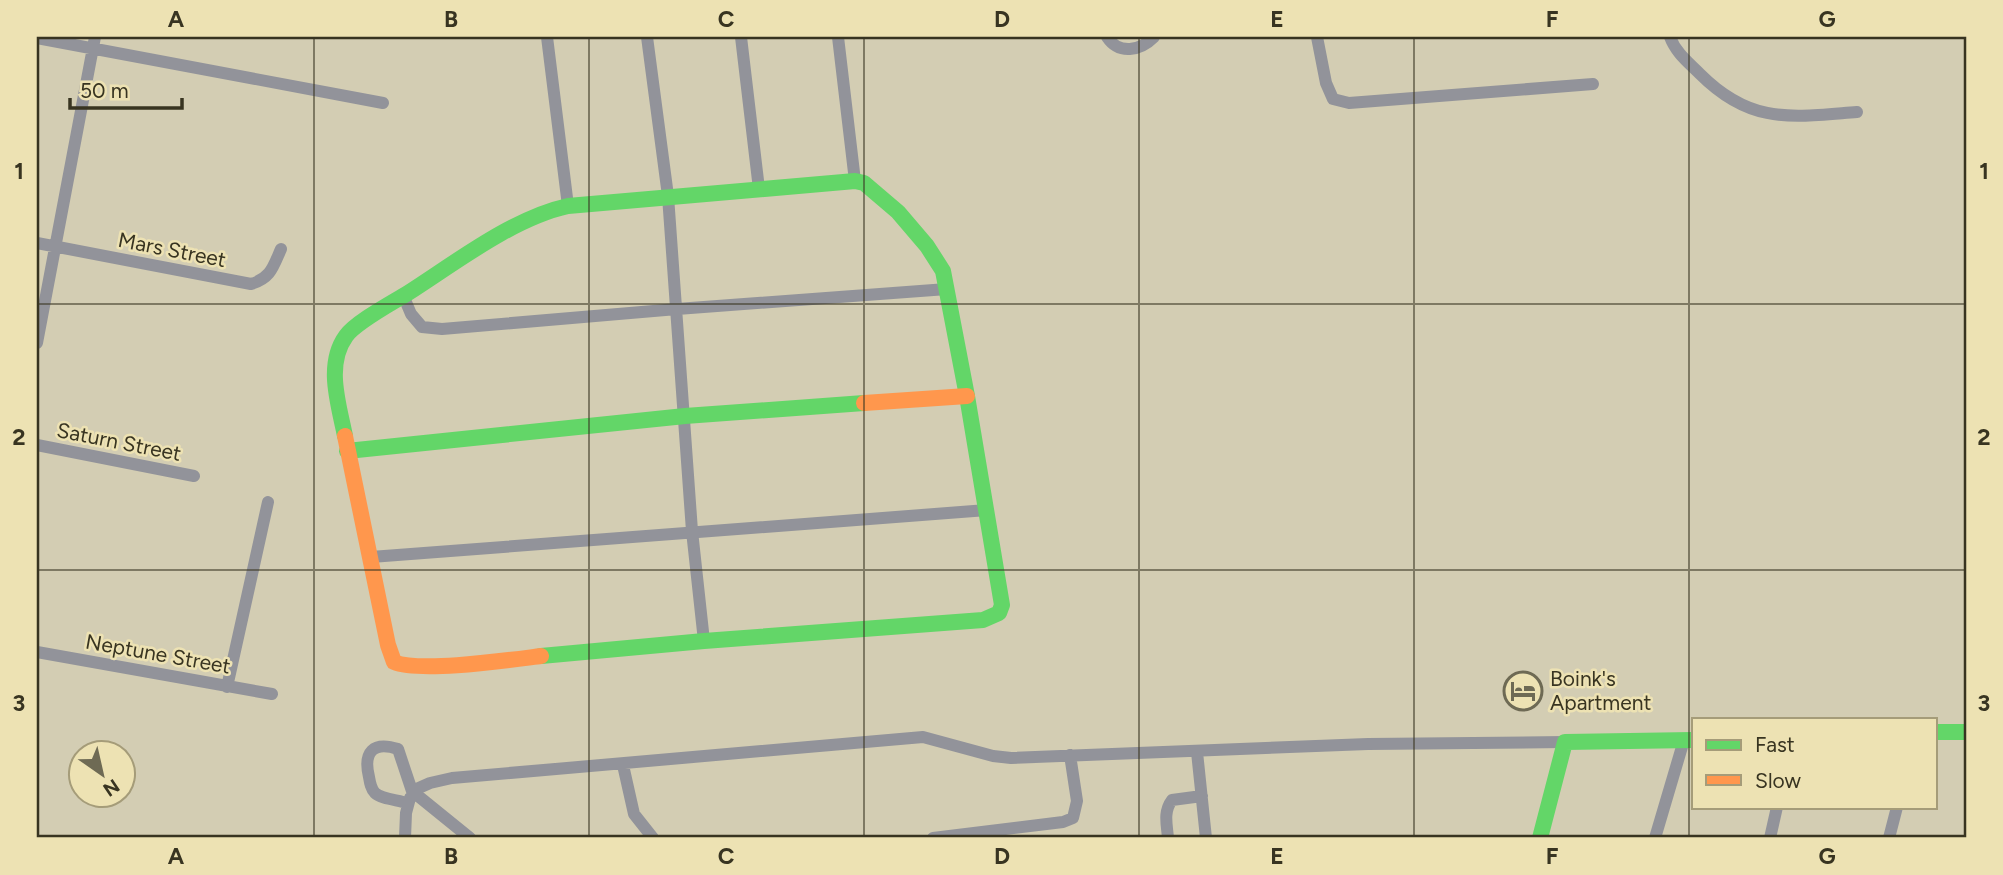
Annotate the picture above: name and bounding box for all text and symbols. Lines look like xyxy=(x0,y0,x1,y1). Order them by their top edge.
text: A xyxy=(168,5,185,33)
text: B xyxy=(444,5,458,33)
text: C xyxy=(718,5,735,33)
text: D xyxy=(994,5,1010,33)
text: E xyxy=(1270,5,1284,33)
text: F xyxy=(1546,5,1559,33)
text: G xyxy=(1818,5,1836,33)
scale bar xyxy=(70,66,182,110)
text: 50 m xyxy=(80,78,129,103)
text: 1 xyxy=(14,157,24,185)
text: 1 xyxy=(1979,157,1989,185)
street label: Mars Street xyxy=(116,227,228,272)
street label: Saturn Street xyxy=(55,417,183,466)
text: 2 xyxy=(12,423,26,451)
text: 2 xyxy=(1977,423,1991,451)
street label: Neptune Street xyxy=(84,628,233,679)
place label: Boink's Apartment xyxy=(1550,666,1651,715)
hotel icon: Boink's Apartment xyxy=(1502,670,1544,712)
text: 3 xyxy=(13,689,25,717)
text: 3 xyxy=(1978,689,1990,717)
legend xyxy=(1692,718,1937,808)
text: Fast xyxy=(1755,732,1795,757)
north arrow xyxy=(66,738,136,808)
text: Slow xyxy=(1755,768,1801,793)
text: N xyxy=(99,774,124,801)
text: A xyxy=(168,842,185,870)
text: B xyxy=(444,842,458,870)
text: C xyxy=(718,842,735,870)
text: D xyxy=(994,842,1010,870)
text: E xyxy=(1270,842,1284,870)
text: F xyxy=(1546,842,1559,870)
text: G xyxy=(1818,842,1836,870)

